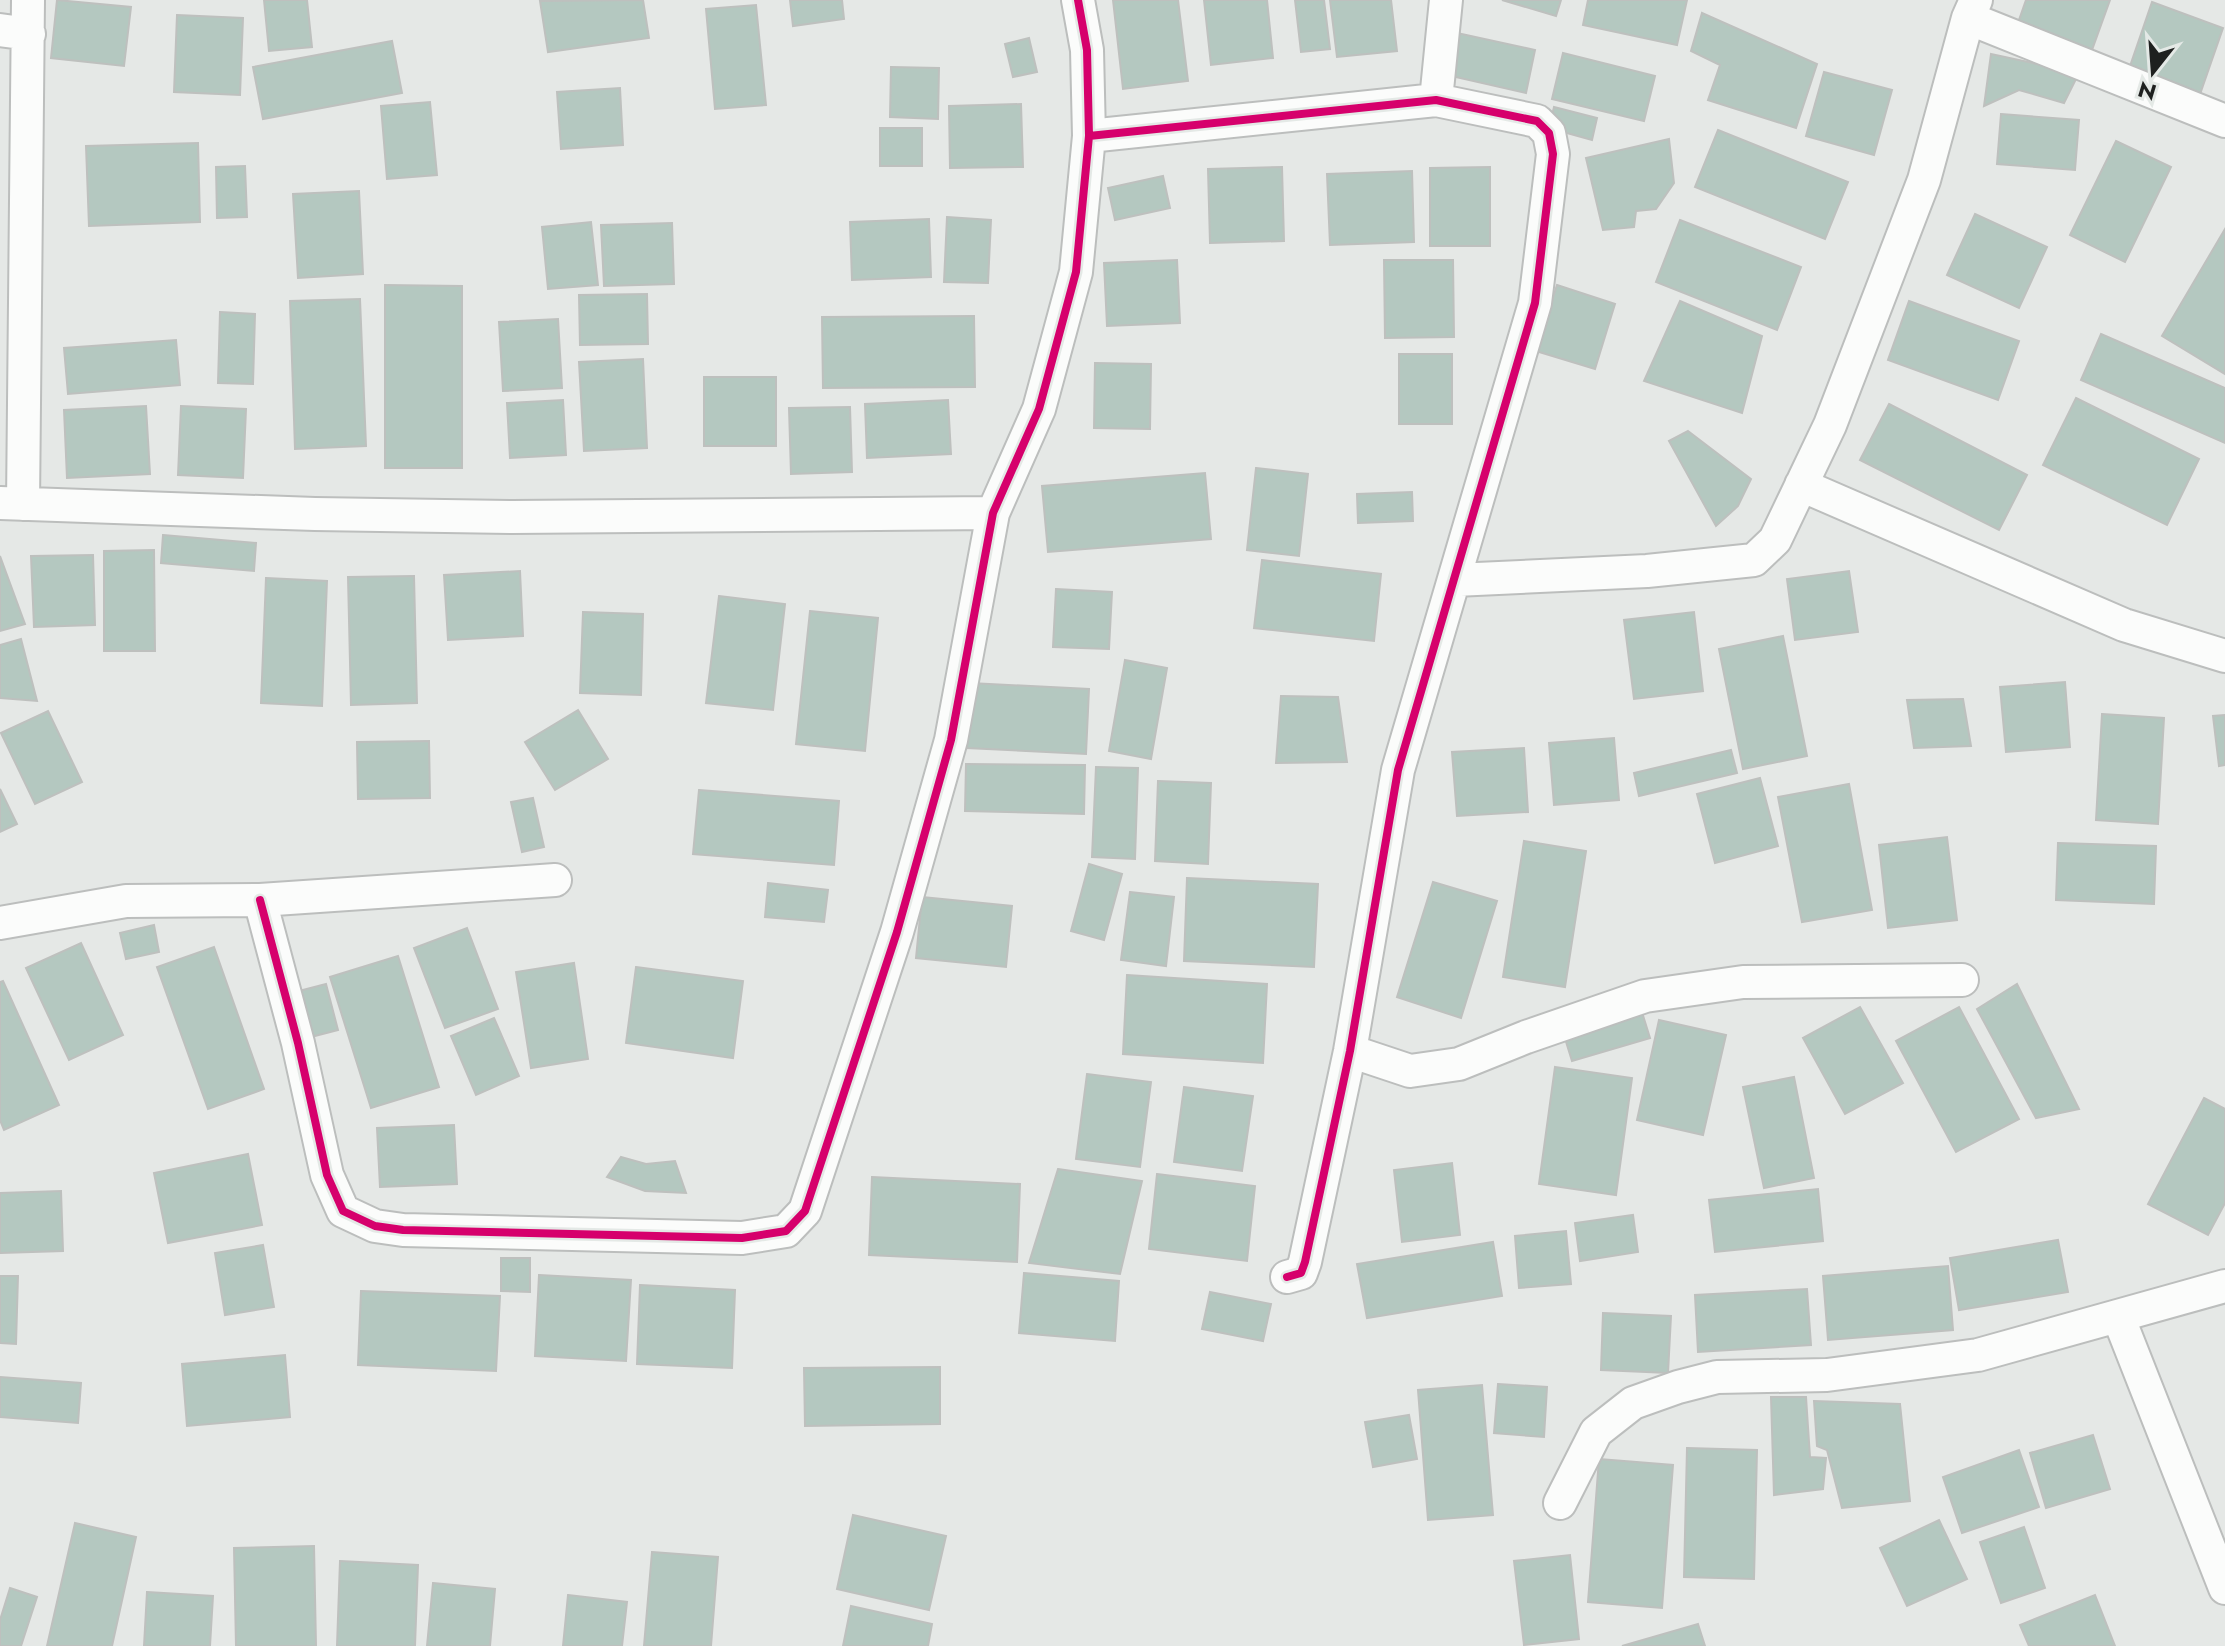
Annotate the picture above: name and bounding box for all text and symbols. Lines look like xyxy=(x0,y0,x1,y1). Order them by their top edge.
north arrow xyxy=(2113,32,2193,112)
text: N xyxy=(2134,73,2160,109)

